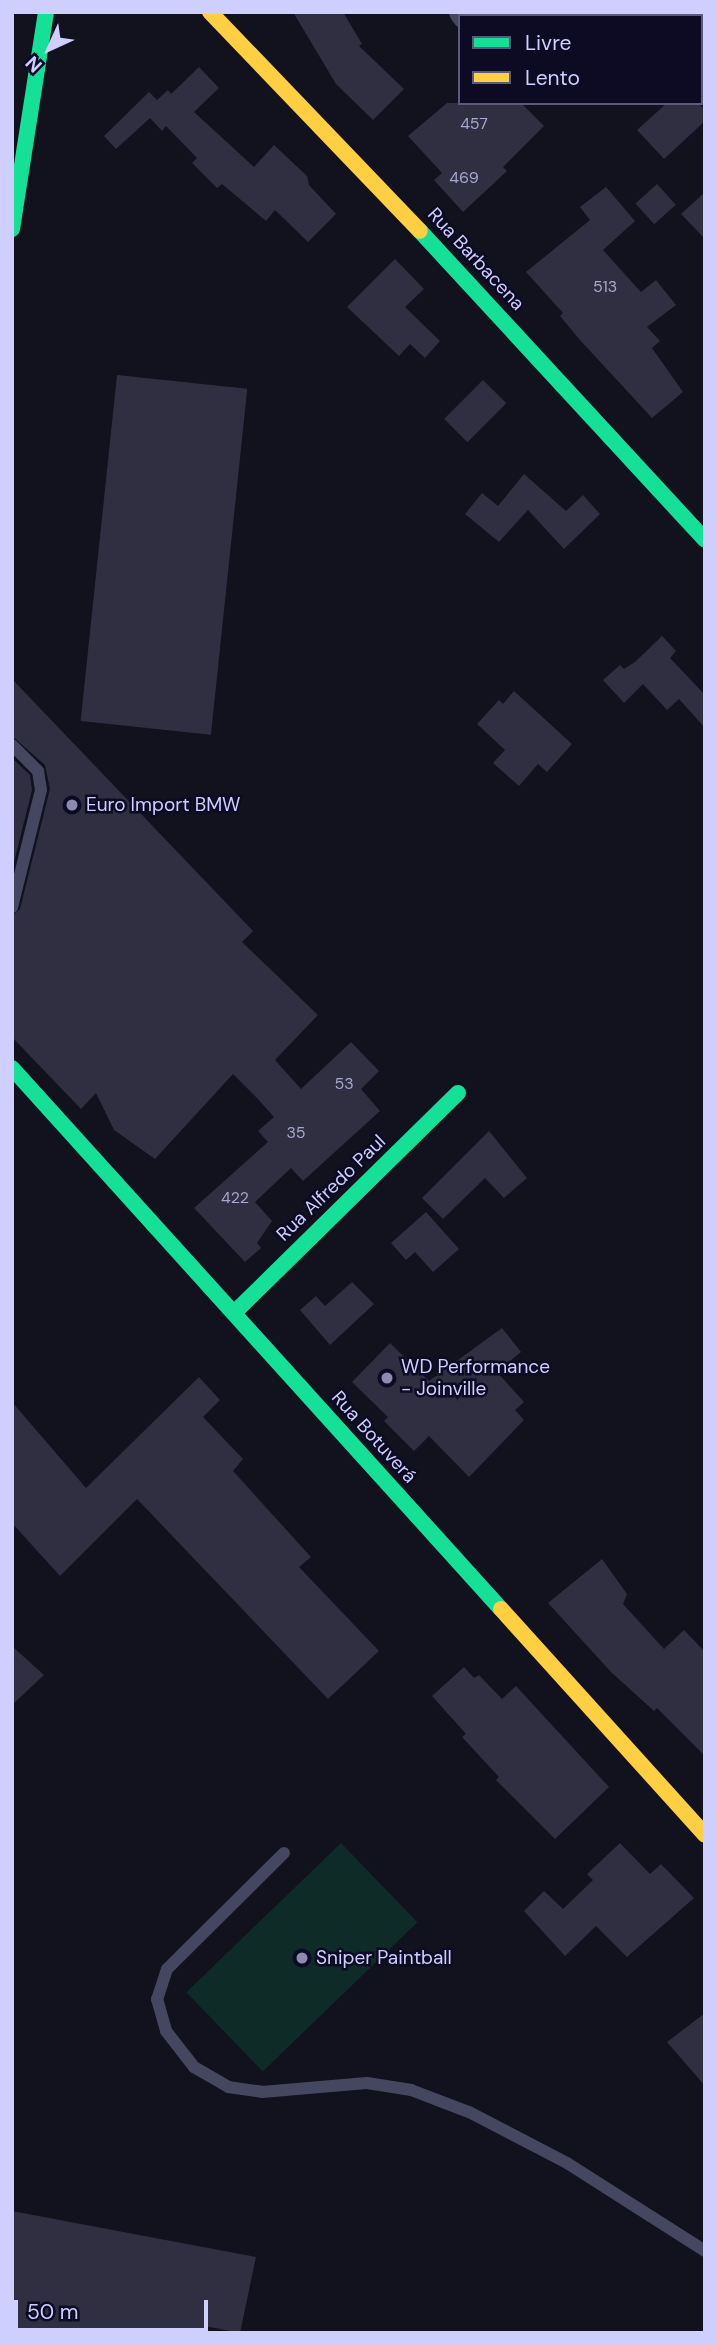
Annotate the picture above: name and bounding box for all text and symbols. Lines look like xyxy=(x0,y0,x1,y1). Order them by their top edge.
north arrow xyxy=(14,14,84,84)
legend xyxy=(458,14,703,105)
text: Livre xyxy=(525,29,571,57)
text: N xyxy=(20,50,48,78)
text: Lento xyxy=(525,64,580,92)
house number: 457 xyxy=(460,114,488,134)
house number: 469 xyxy=(449,168,479,188)
street label: Rua Barbacena xyxy=(423,203,529,315)
house number: 513 xyxy=(593,277,617,297)
place label: Euro Import BMW xyxy=(86,794,241,816)
marker: Euro Import BMW xyxy=(64,797,80,813)
house number: 53 xyxy=(334,1074,354,1094)
house number: 35 xyxy=(286,1123,306,1143)
street label: Rua Alfredo Paul xyxy=(272,1130,390,1246)
house number: 422 xyxy=(221,1188,249,1208)
place label: WD Performance - Joinville xyxy=(401,1356,550,1400)
marker: WD Performance - Joinville xyxy=(379,1370,395,1386)
street label: Rua Botuverá xyxy=(327,1386,421,1488)
place label: Sniper Paintball xyxy=(316,1947,452,1969)
marker: Sniper Paintball xyxy=(294,1950,310,1966)
scale bar xyxy=(18,2286,212,2330)
text: 50 m xyxy=(27,2298,78,2326)

